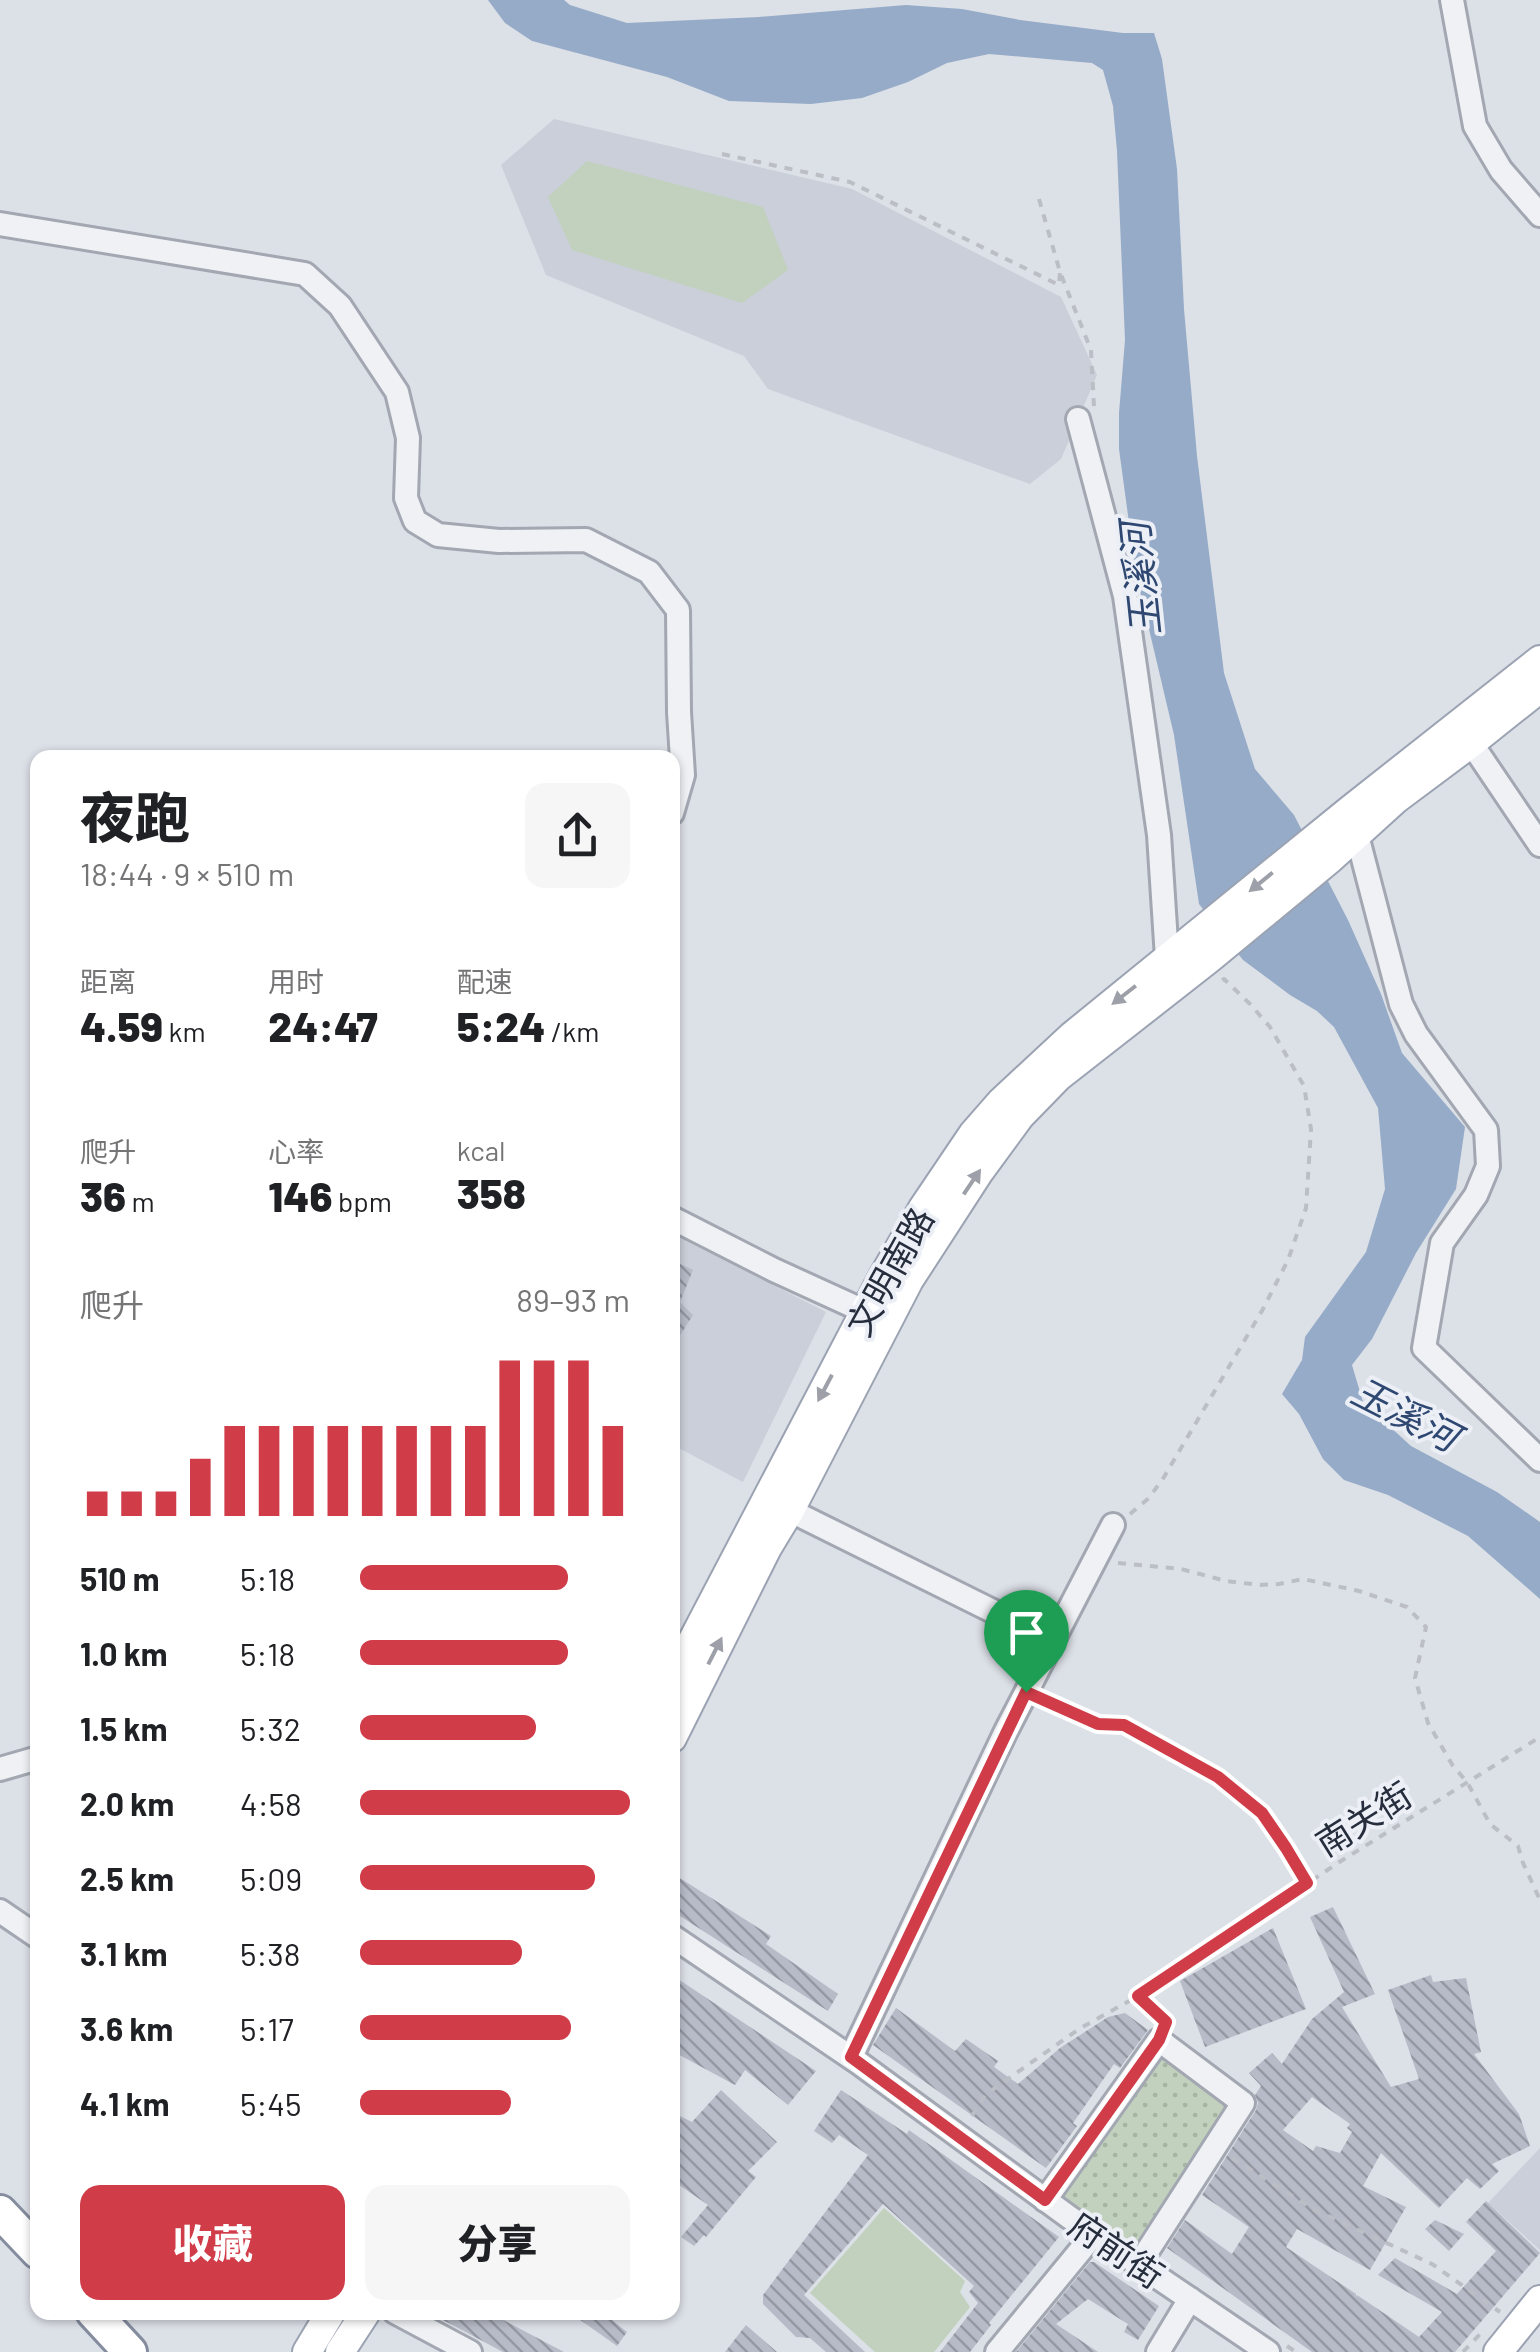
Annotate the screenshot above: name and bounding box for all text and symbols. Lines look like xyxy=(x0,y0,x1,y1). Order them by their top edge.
water label: 玉溪河 xyxy=(1109,513,1168,638)
text: 夜跑 xyxy=(80,783,190,849)
button: share xyxy=(525,783,630,888)
text: 18:44 · 9 × 510 m xyxy=(80,854,294,892)
one-way arrow xyxy=(1248,871,1274,892)
text: 距离 xyxy=(80,964,136,998)
text: 用时 xyxy=(268,964,324,998)
text: 配速 xyxy=(457,964,513,998)
one-way arrow xyxy=(1111,984,1137,1005)
text: 4.59 xyxy=(80,1000,163,1050)
text: 24:47 xyxy=(268,1000,378,1050)
text: 5:24 xyxy=(457,1000,545,1050)
text: km xyxy=(163,1014,206,1048)
text: /km xyxy=(545,1014,599,1048)
text: kcal xyxy=(457,1133,505,1167)
text: 爬升 xyxy=(80,1134,136,1168)
text: 心率 xyxy=(268,1134,324,1168)
text: 358 xyxy=(457,1167,526,1217)
one-way arrow xyxy=(963,1168,981,1195)
text: 36 xyxy=(80,1170,126,1220)
text: 146 xyxy=(268,1170,332,1220)
text: m xyxy=(126,1184,155,1218)
text: bpm xyxy=(332,1184,392,1218)
street label: 文明南路 xyxy=(837,1200,941,1342)
text: 89–93 m xyxy=(516,1280,630,1318)
text: 爬升 xyxy=(80,1285,144,1323)
water label: 玉溪河 xyxy=(1345,1367,1473,1463)
one-way arrow xyxy=(817,1374,834,1403)
text: 510 m xyxy=(80,1559,160,1597)
text: 5:18 xyxy=(240,1559,295,1597)
pin xyxy=(984,1590,1069,1693)
icon: arrive xyxy=(999,1605,1054,1660)
text: 1.0 km xyxy=(80,1634,168,1672)
text: 5:18 xyxy=(240,1634,295,1672)
one-way arrow xyxy=(707,1636,724,1665)
text: 1.5 km xyxy=(80,1709,167,1747)
text: 5:32 xyxy=(240,1709,301,1747)
street label: 南关街 xyxy=(1307,1772,1419,1864)
text: 2.0 km xyxy=(80,1784,174,1822)
text: 4:58 xyxy=(240,1784,302,1822)
text: 2.5 km xyxy=(80,1859,174,1897)
text: 5:09 xyxy=(240,1859,302,1897)
text: 3.1 km xyxy=(80,1934,167,1972)
text: 5:38 xyxy=(240,1934,300,1972)
text: 3.6 km xyxy=(80,2009,173,2047)
text: 5:17 xyxy=(240,2009,294,2047)
text: 4.1 km xyxy=(80,2084,170,2122)
text: 5:45 xyxy=(240,2084,301,2122)
button: 收藏 xyxy=(80,2185,345,2300)
button: 分享 xyxy=(365,2185,630,2300)
street label: 府前街 xyxy=(1062,2202,1172,2296)

